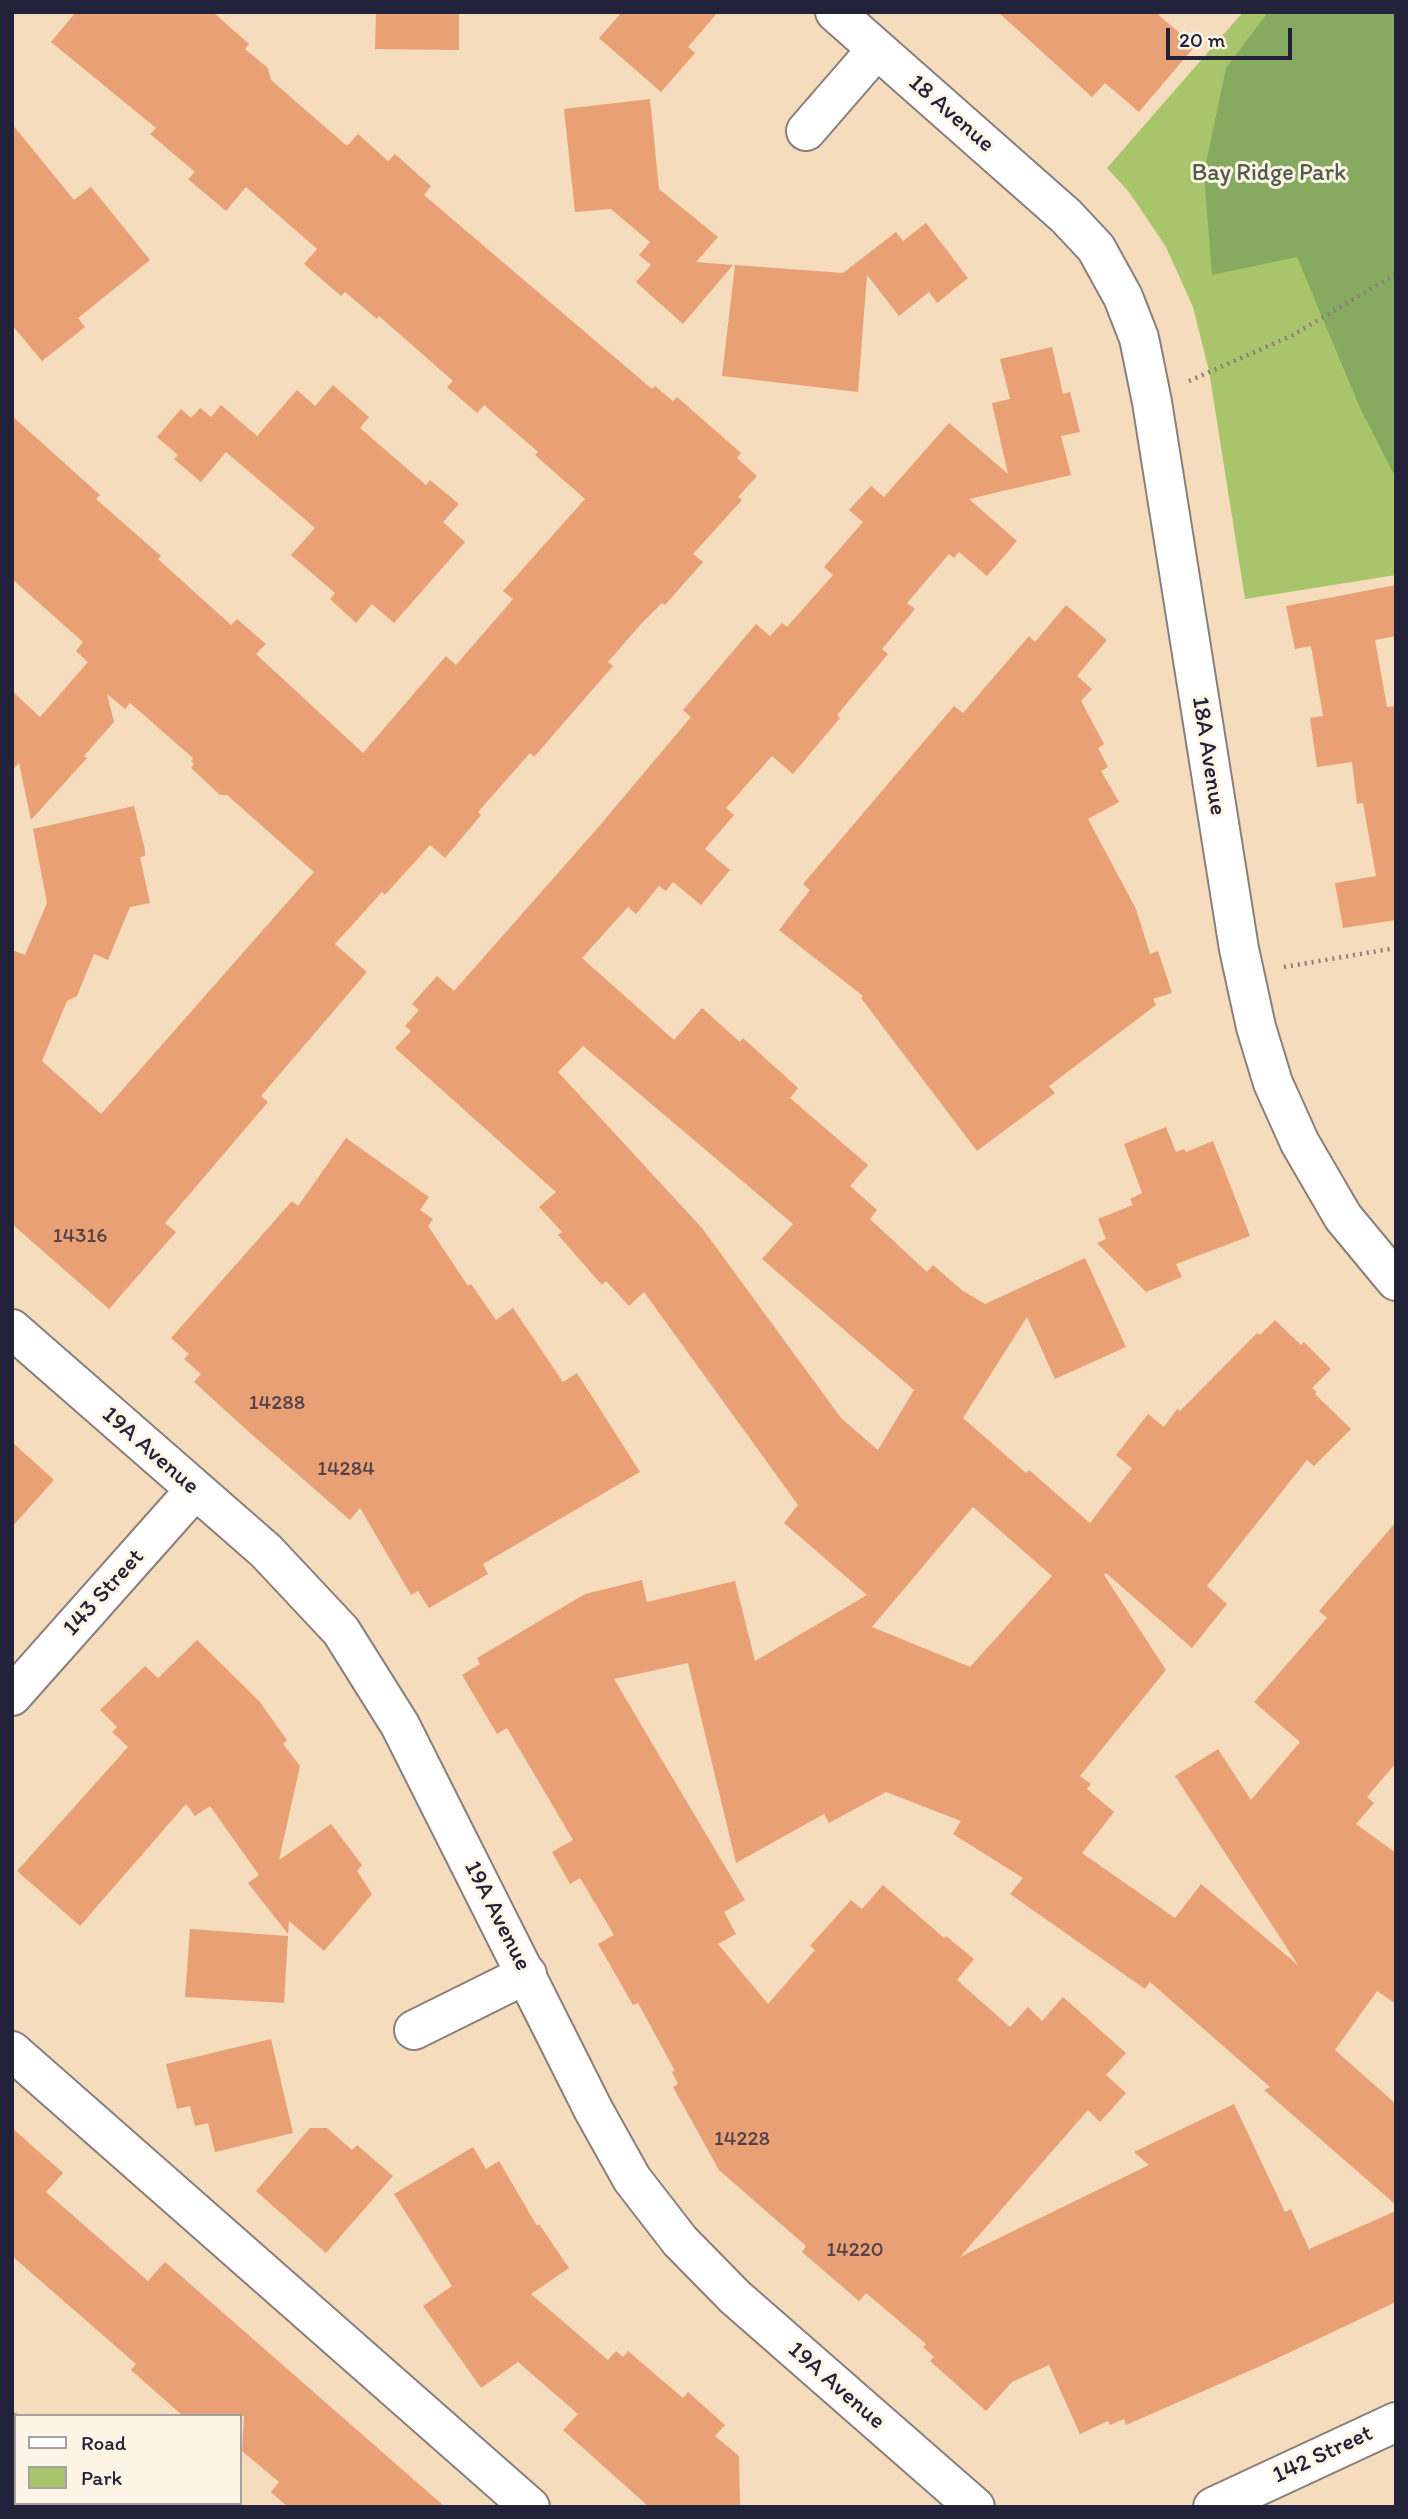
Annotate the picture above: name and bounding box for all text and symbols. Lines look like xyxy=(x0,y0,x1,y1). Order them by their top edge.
scale bar xyxy=(1170,14,1296,58)
text: 20 m xyxy=(1179,27,1225,52)
street label: 18 Avenue xyxy=(902,69,1000,159)
park label: Bay Ridge Park xyxy=(1192,160,1346,188)
street label: 18A Avenue xyxy=(1184,694,1232,818)
house number: 14316 xyxy=(53,1224,107,1250)
house number: 14288 xyxy=(249,1391,305,1417)
street label: 19A Avenue xyxy=(95,1401,205,1501)
house number: 14284 xyxy=(317,1457,375,1483)
street label: 143 Street xyxy=(57,1543,151,1643)
street label: 19A Avenue xyxy=(457,1856,537,1976)
house number: 14228 xyxy=(714,2127,770,2153)
house number: 14220 xyxy=(826,2238,884,2264)
street label: 19A Avenue xyxy=(781,2336,891,2436)
legend xyxy=(14,2414,242,2505)
street label: 142 Street xyxy=(1268,2419,1378,2491)
text: Road xyxy=(81,2430,126,2455)
text: Park xyxy=(81,2465,122,2490)

